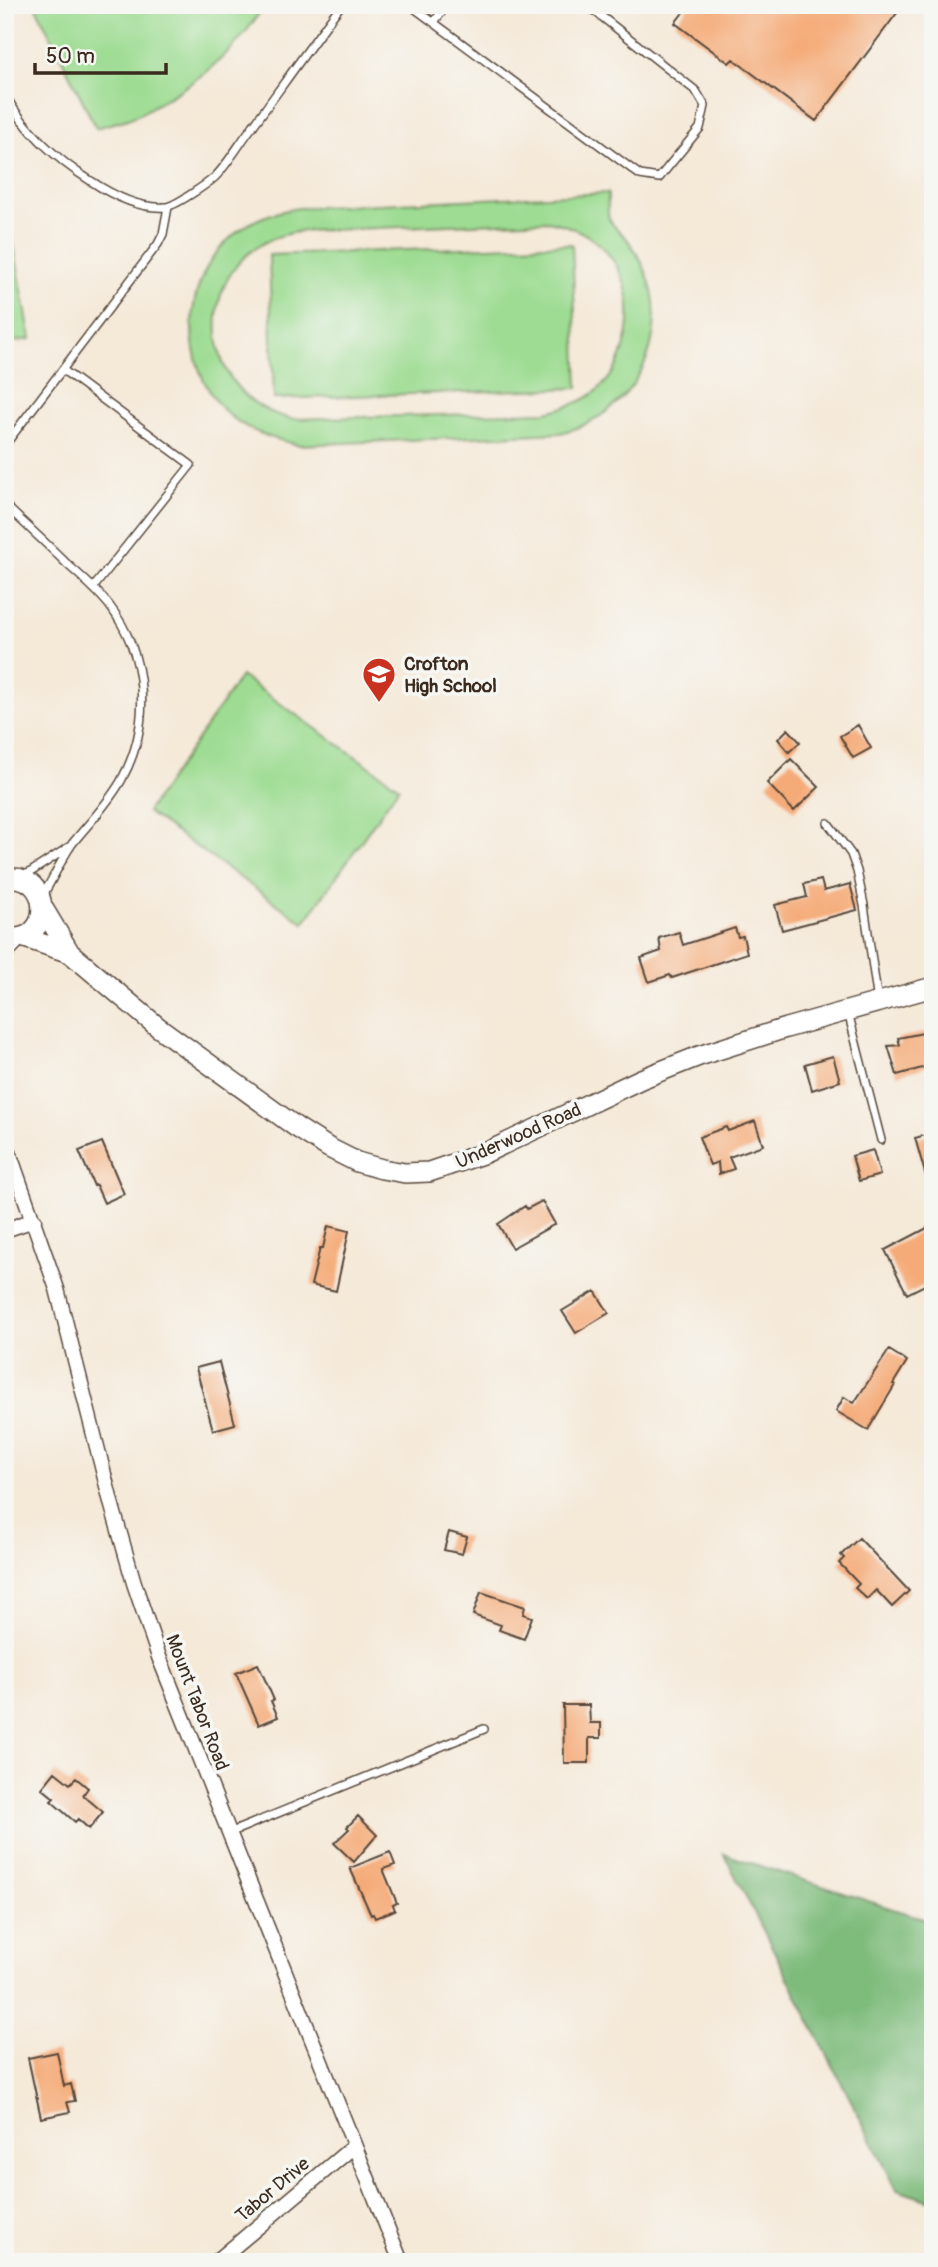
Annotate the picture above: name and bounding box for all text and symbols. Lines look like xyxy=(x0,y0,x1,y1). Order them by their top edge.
scale bar xyxy=(35,32,166,76)
text: 50 m xyxy=(46,43,95,70)
place label: Crofton High School xyxy=(404,652,497,698)
school or university icon: Crofton High School xyxy=(360,655,398,704)
street label: Underwood Road xyxy=(452,1097,585,1174)
street label: Mount Tabor Road xyxy=(160,1631,234,1774)
street label: Tabor Drive xyxy=(231,2151,315,2228)

